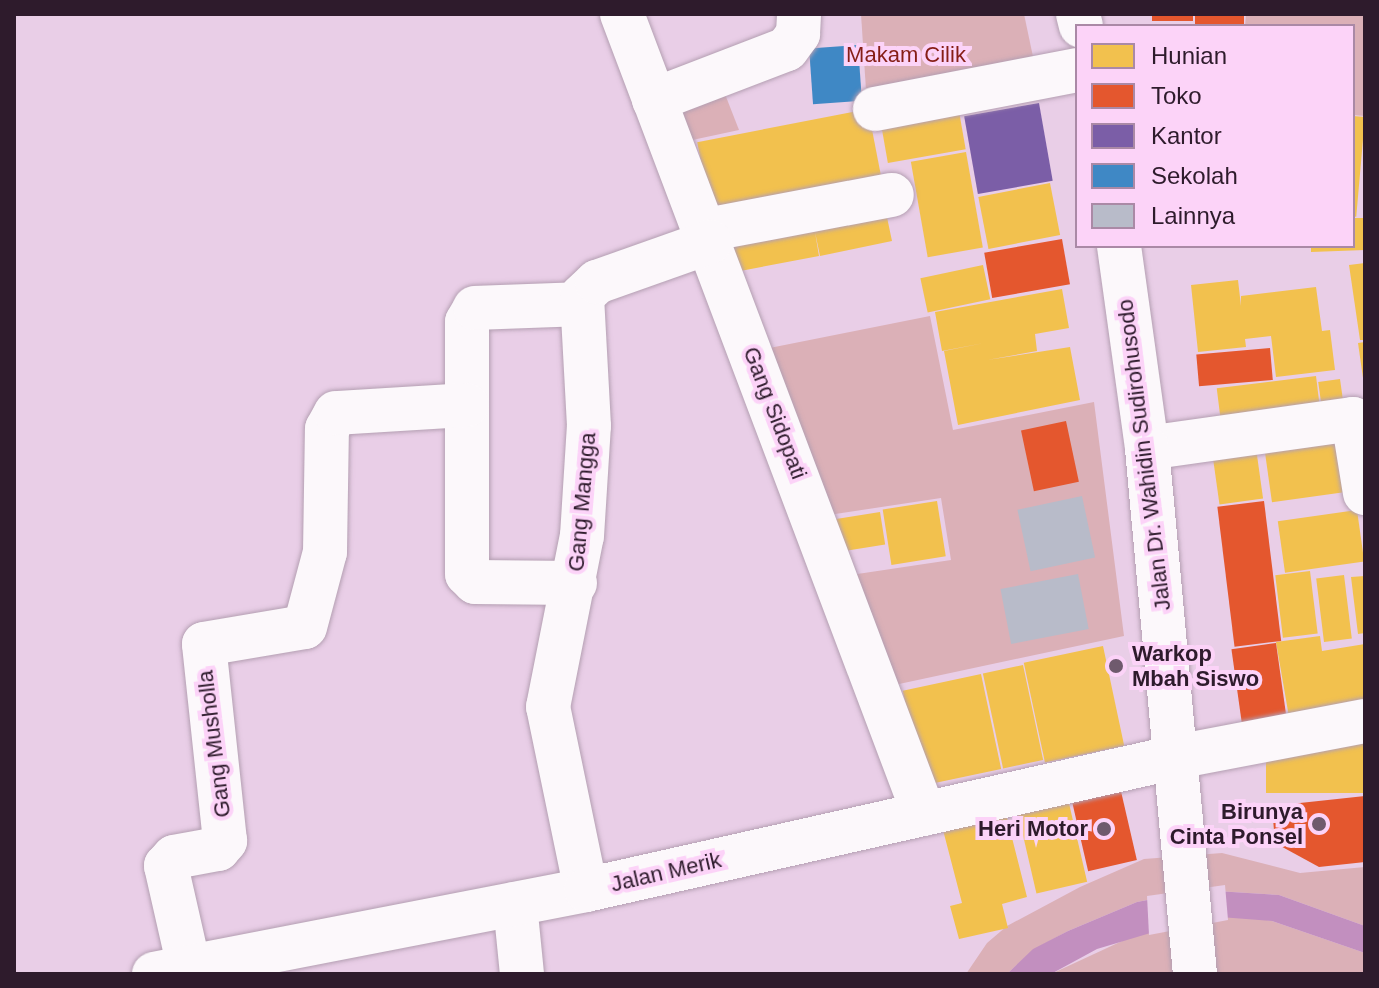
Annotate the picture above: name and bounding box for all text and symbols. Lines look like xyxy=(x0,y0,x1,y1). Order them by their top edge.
legend xyxy=(1075,24,1355,248)
park label: Makam Cilik xyxy=(846,42,966,68)
text: Hunian xyxy=(1151,42,1227,69)
text: Toko xyxy=(1151,82,1202,109)
text: Kantor xyxy=(1151,122,1222,149)
text: Sekolah xyxy=(1151,162,1238,189)
text: Lainnya xyxy=(1151,202,1235,229)
street label: Jalan Dr. Wahidin Sudirohusodo xyxy=(1112,298,1176,612)
street label: Gang Sidopati xyxy=(738,343,812,483)
street label: Gang Mangga xyxy=(563,431,601,573)
place label: Warkop Mbah Siswo xyxy=(1132,640,1259,692)
marker: Warkop Mbah Siswo xyxy=(1107,657,1125,675)
street label: Gang Musholla xyxy=(192,669,236,819)
place label: Birunya Cinta Ponsel xyxy=(1170,798,1303,850)
marker: Birunya Cinta Ponsel xyxy=(1310,815,1328,833)
place label: Heri Motor xyxy=(978,816,1088,842)
marker: Heri Motor xyxy=(1095,820,1113,838)
street label: Jalan Merik xyxy=(608,846,724,898)

